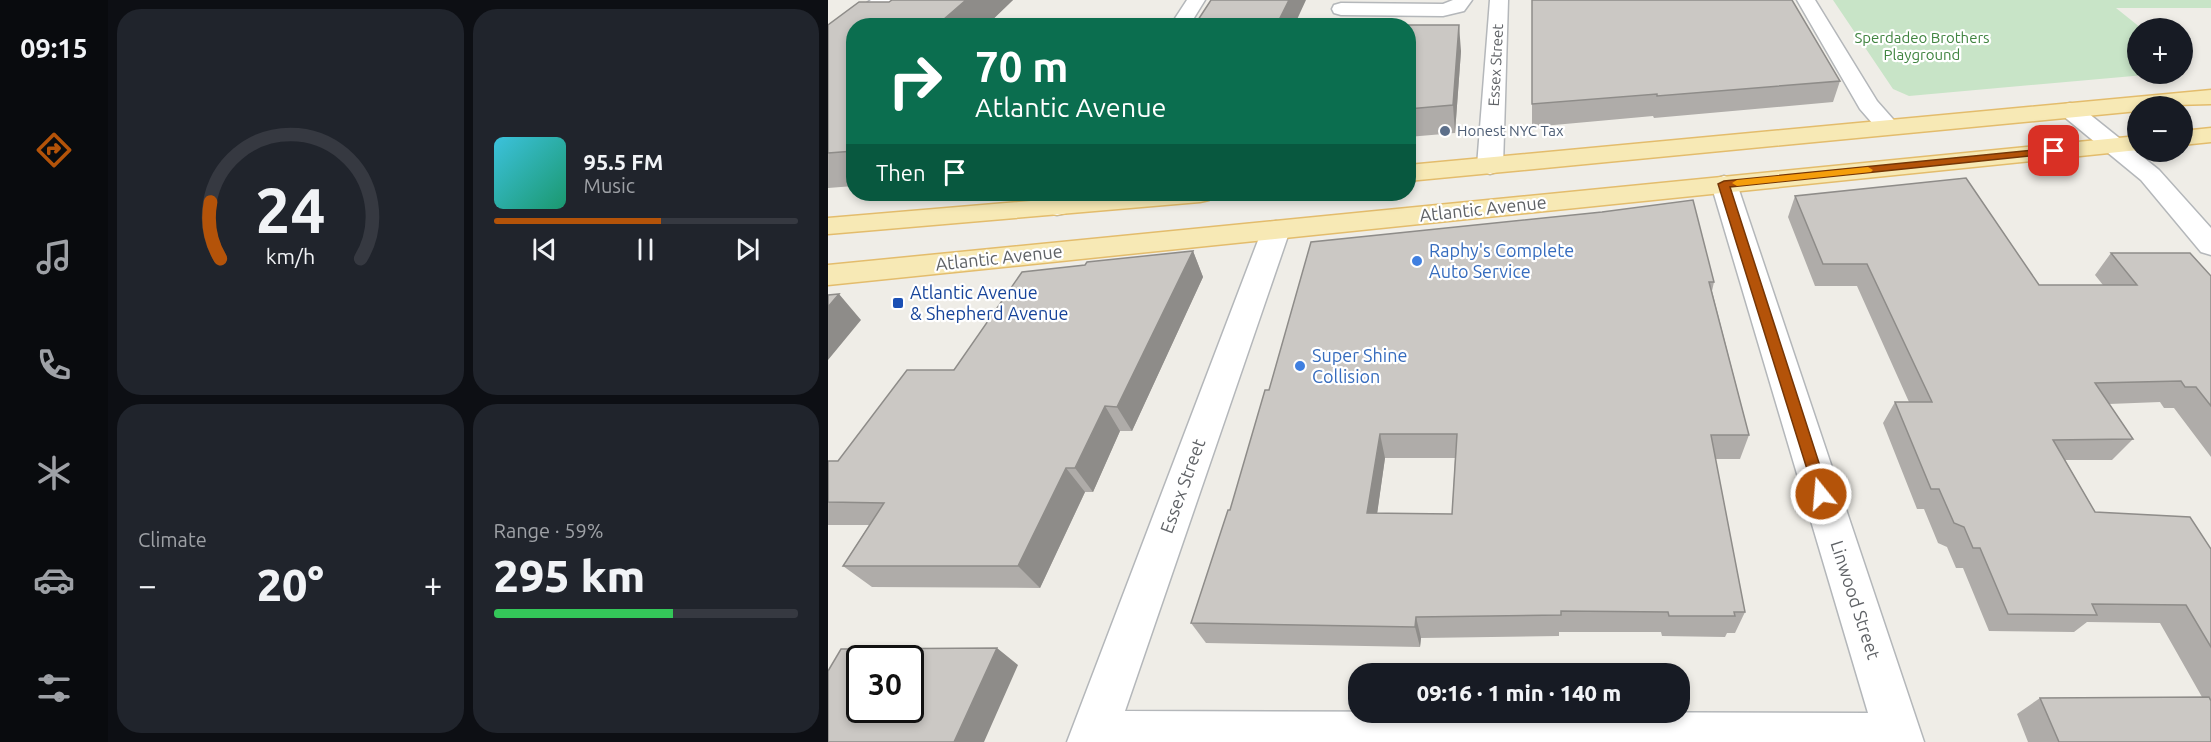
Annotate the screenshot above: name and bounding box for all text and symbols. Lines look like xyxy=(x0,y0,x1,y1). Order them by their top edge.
map controls xyxy=(2127,18,2193,162)
button: + xyxy=(2127,18,2193,84)
street label: Essex Street xyxy=(1485,23,1506,107)
park label: Sperdadeo Brothers Playground xyxy=(1854,29,1990,63)
text: 09:15 xyxy=(20,33,88,63)
icon: right xyxy=(876,42,954,120)
text: 70 m xyxy=(975,43,1069,90)
text: Atlantic Avenue xyxy=(975,92,1166,122)
button: − xyxy=(2127,96,2193,162)
place label: Honest NYC Tax xyxy=(1457,122,1564,139)
marker: Honest NYC Tax xyxy=(1438,124,1452,138)
pin xyxy=(2028,125,2079,176)
icon: directions xyxy=(33,129,75,171)
icon: arrive xyxy=(2037,134,2070,167)
text: 95.5 FM xyxy=(584,149,663,174)
icon: arrive xyxy=(938,156,971,189)
text: Then xyxy=(876,160,926,185)
text: Music xyxy=(584,174,635,197)
text: 24 xyxy=(255,175,325,245)
street label: Atlantic Avenue xyxy=(1418,191,1547,225)
icon: previous xyxy=(528,233,561,266)
icon: pause xyxy=(629,233,662,266)
icon: next xyxy=(731,233,764,266)
icon: music xyxy=(33,236,75,278)
street label: Atlantic Avenue xyxy=(934,240,1063,274)
place label: Raphy's Complete Auto Service xyxy=(1429,240,1574,281)
text: km/h xyxy=(265,244,315,268)
marker: Raphy's Complete Auto Service xyxy=(1410,254,1424,268)
place label: Atlantic Avenue & Shepherd Avenue xyxy=(910,282,1068,323)
marker: Atlantic Avenue & Shepherd Avenue xyxy=(891,296,905,310)
icon: phone xyxy=(33,344,75,386)
place label: Super Shine Collision xyxy=(1312,345,1407,386)
marker: Super Shine Collision xyxy=(1293,359,1307,373)
street label: Essex Street xyxy=(1156,436,1208,536)
icon: climate xyxy=(33,452,75,494)
position arrow xyxy=(1789,462,1853,526)
text: Range · 59% xyxy=(494,519,604,542)
text: Climate xyxy=(138,528,207,551)
street label: Linwood Street xyxy=(1827,538,1885,662)
text: 295 km xyxy=(494,550,645,601)
icon: car xyxy=(33,559,75,601)
text: 20° xyxy=(257,559,324,610)
text: − xyxy=(138,566,157,603)
text: + xyxy=(424,566,442,603)
speed limit sign: 30 xyxy=(846,645,924,723)
icon: filters xyxy=(33,667,75,709)
text: 09:16 · 1 min · 140 m xyxy=(1417,680,1621,705)

